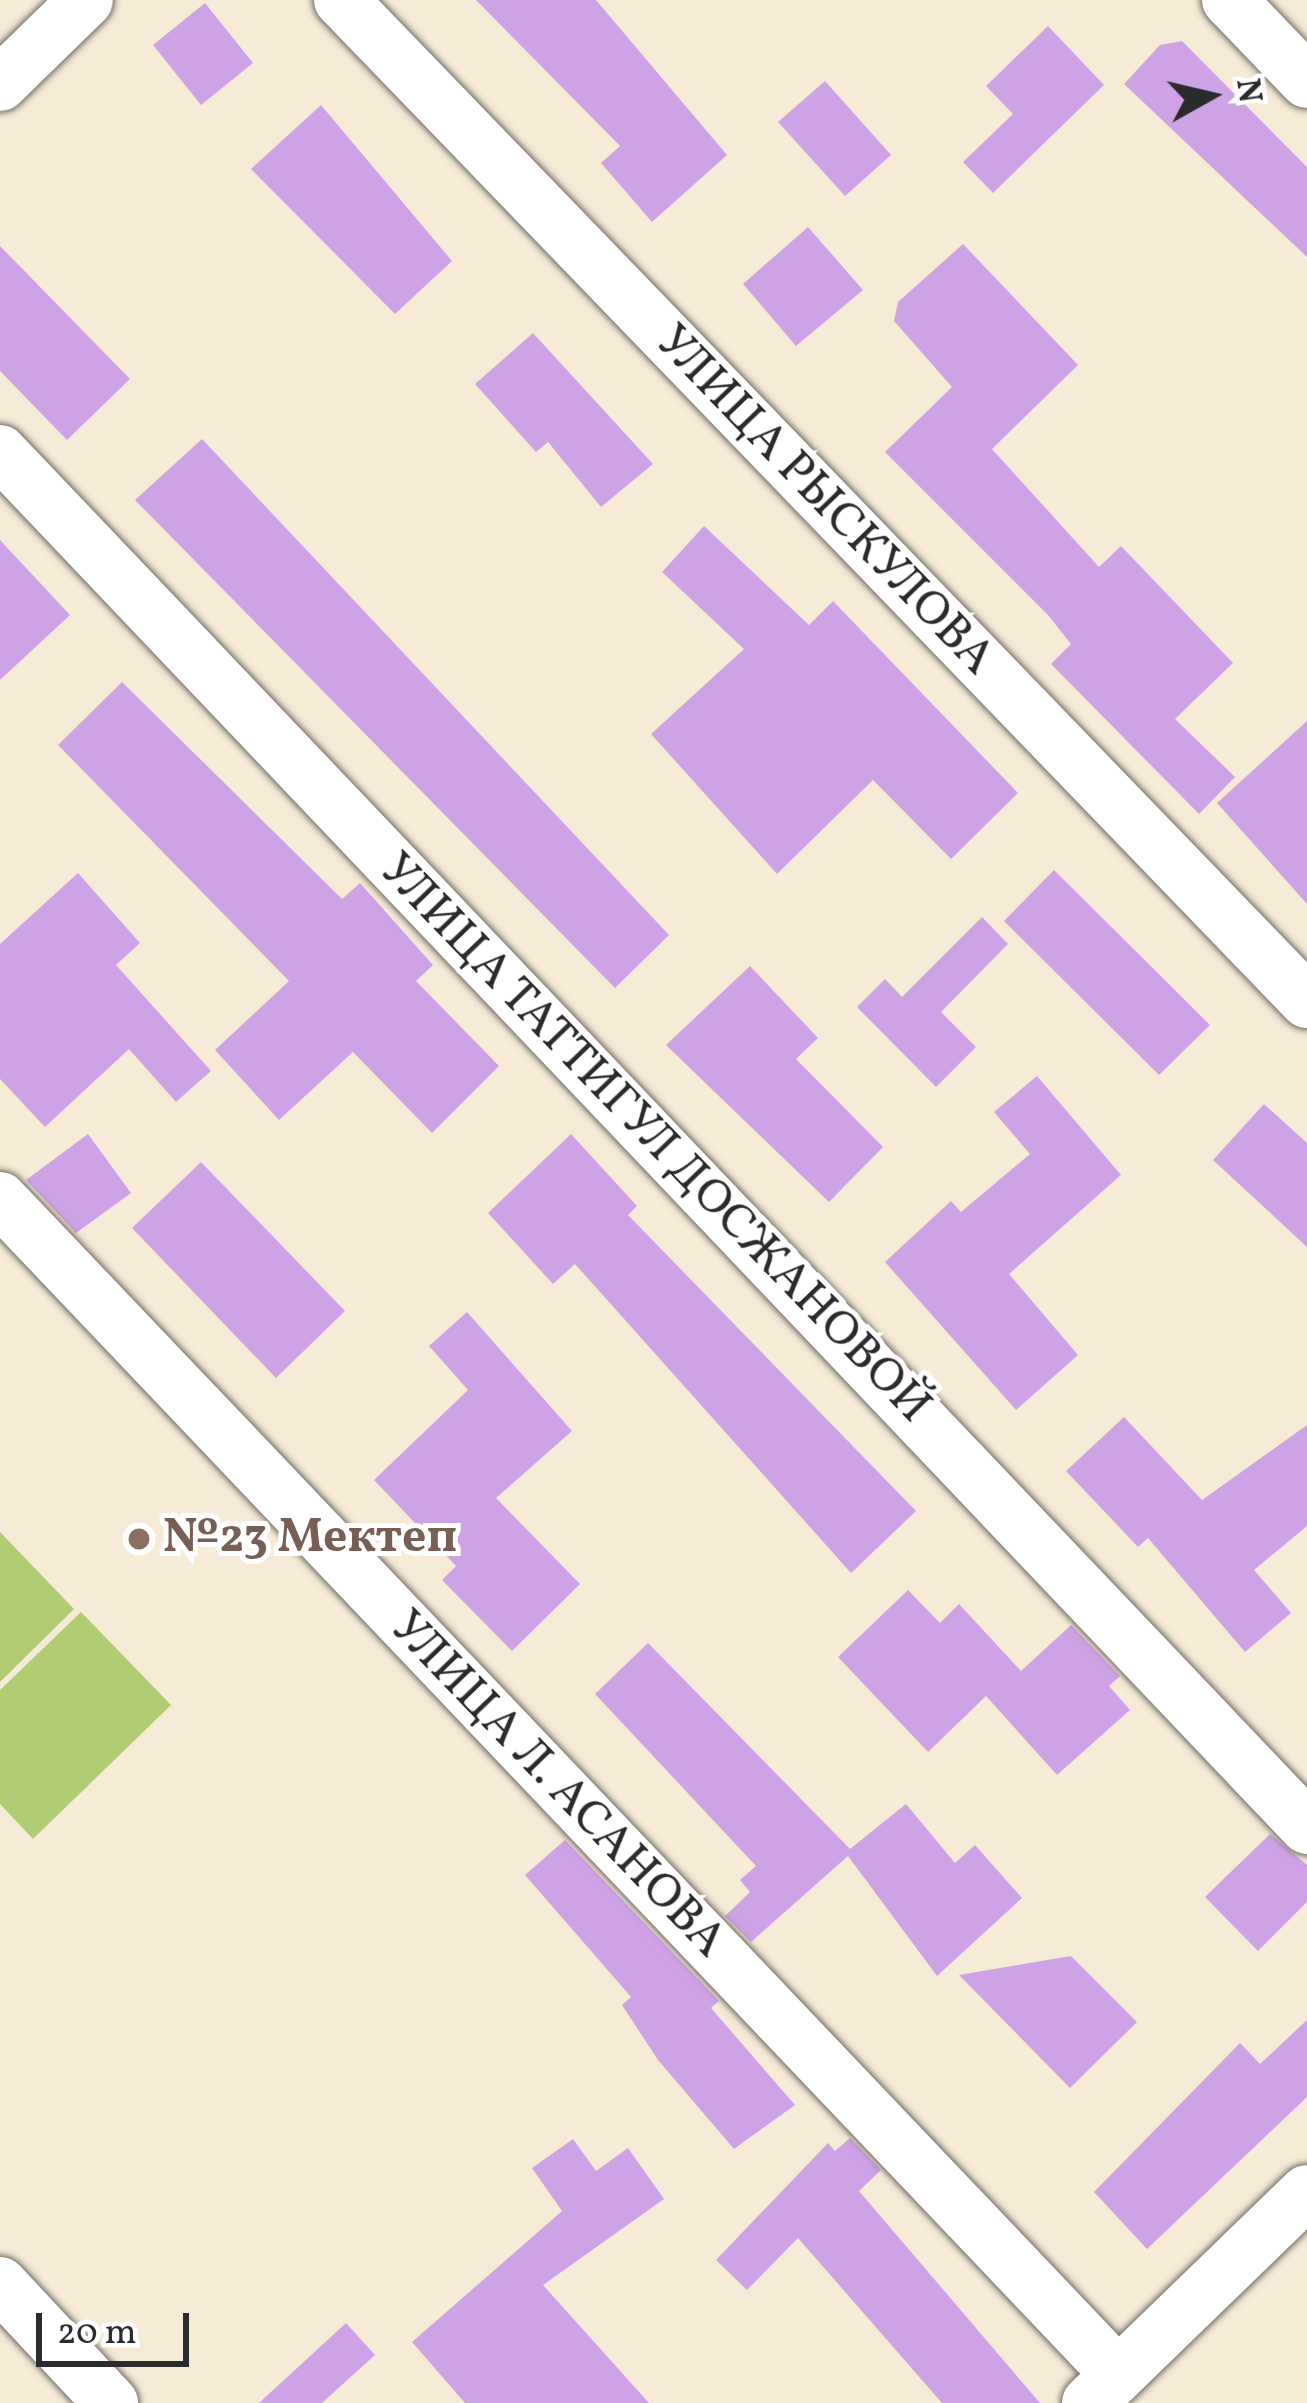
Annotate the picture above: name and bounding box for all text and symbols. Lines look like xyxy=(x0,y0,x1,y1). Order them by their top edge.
north arrow xyxy=(1151,36,1271,156)
text: N xyxy=(1222,76,1271,106)
street label: УЛИЦА РЫСКУЛОВА xyxy=(642,314,1006,688)
street label: УЛИЦА ТАТТИГУЛ ДОСЖАНОВОЙ xyxy=(366,842,942,1436)
place label: №23 Мектеп xyxy=(163,1510,457,1568)
marker: №23 Мектеп xyxy=(126,1526,152,1552)
street label: УЛИЦА Л. АСАНОВА xyxy=(377,1600,737,1970)
scale bar xyxy=(42,2289,195,2363)
text: 20 m xyxy=(57,2309,137,2359)

